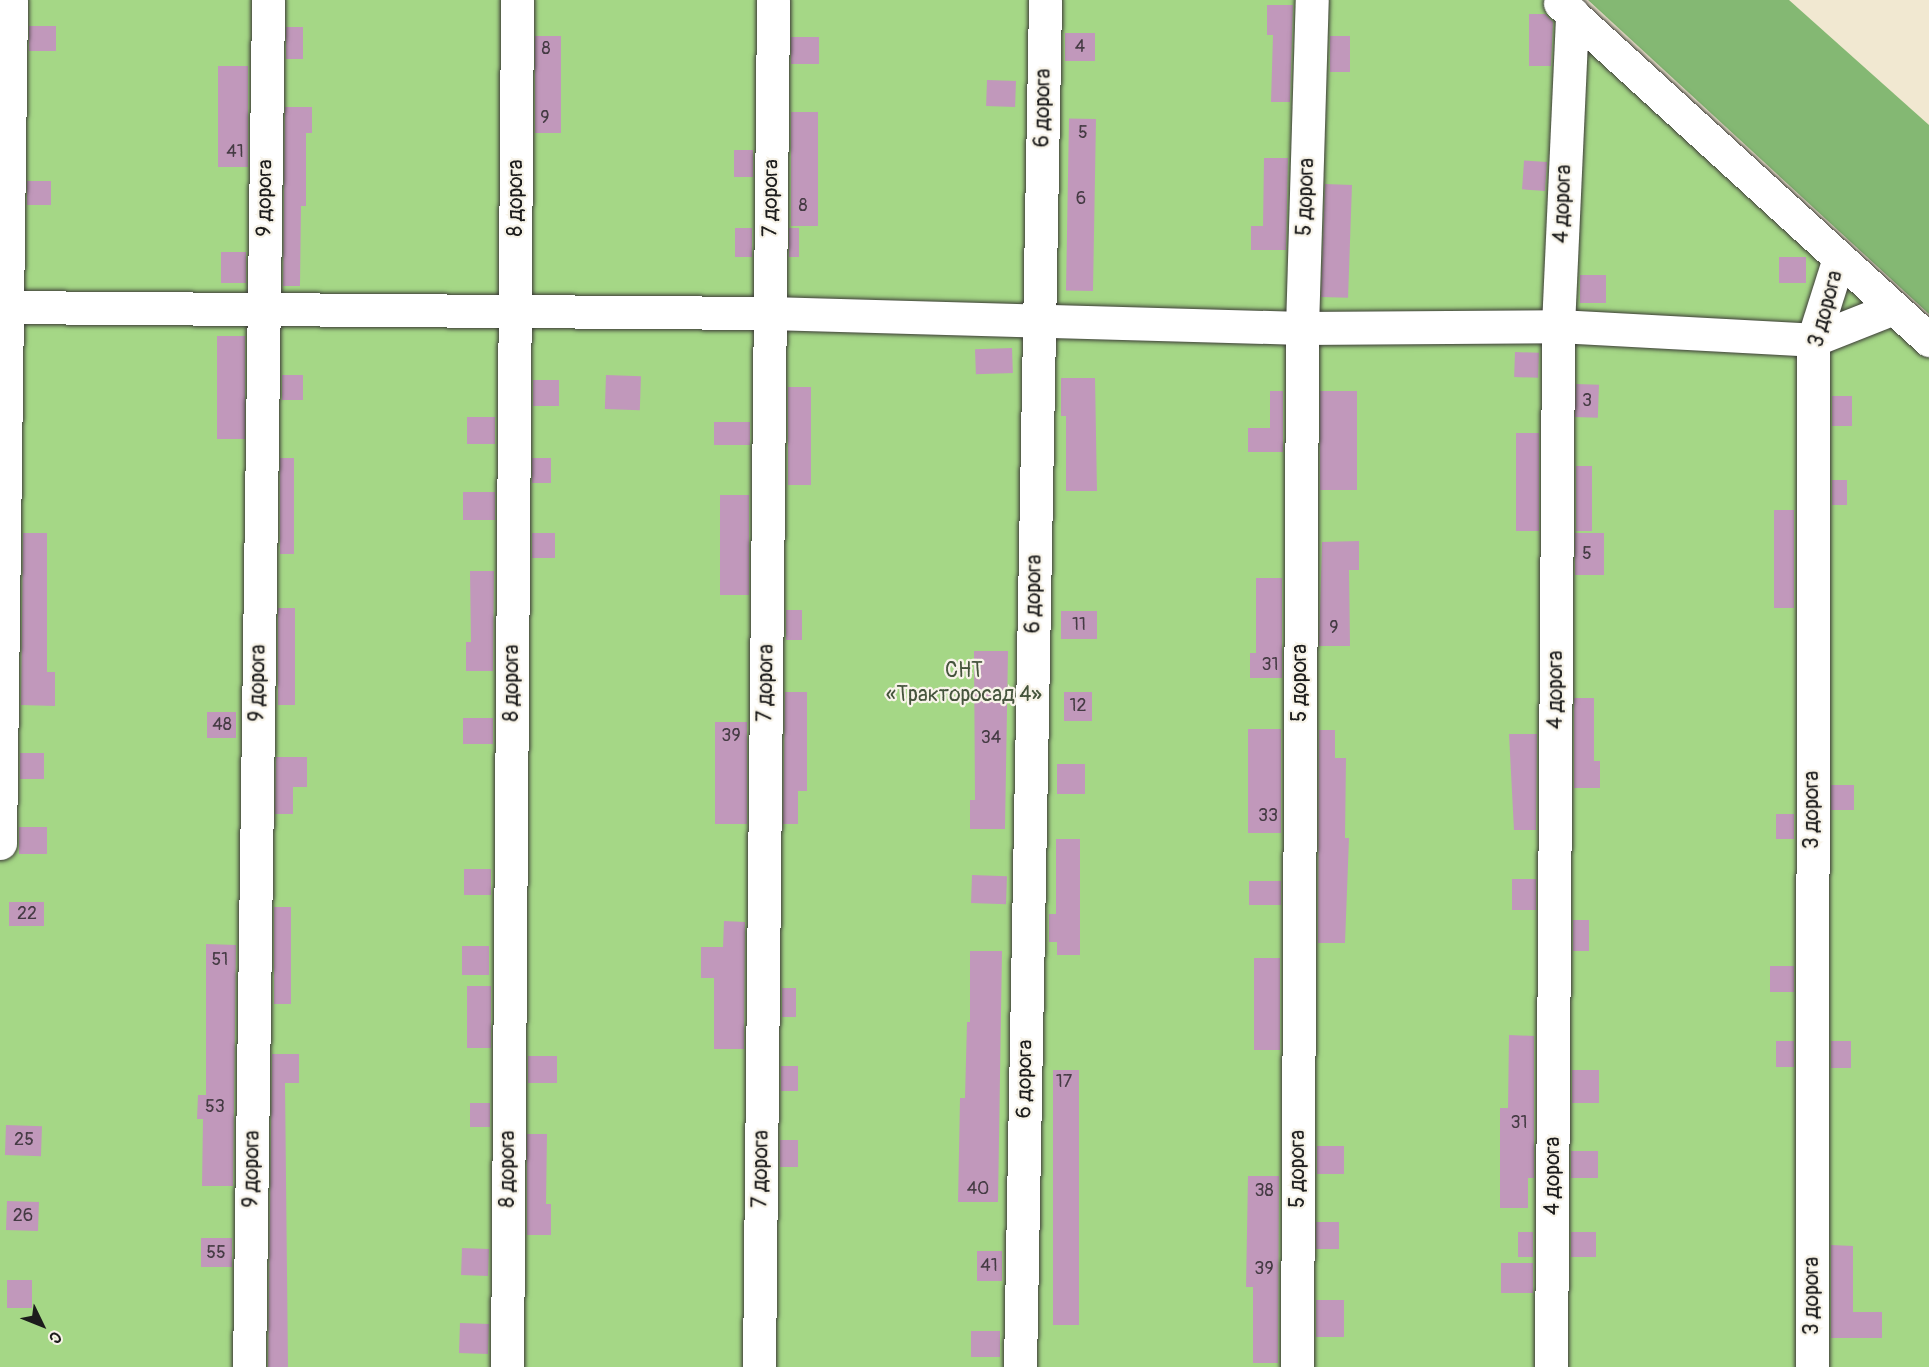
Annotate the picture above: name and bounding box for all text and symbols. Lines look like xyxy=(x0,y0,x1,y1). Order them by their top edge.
house number: 4 xyxy=(1075,36,1085,58)
house number: 8 xyxy=(541,38,551,60)
street label: 6 дорога xyxy=(1030,68,1056,148)
house number: 9 xyxy=(540,107,550,129)
house number: 5 xyxy=(1078,122,1088,144)
house number: 41 xyxy=(226,141,244,163)
street label: 5 дорога xyxy=(1292,158,1320,236)
street label: 9 дорога xyxy=(252,159,278,237)
street label: 8 дорога xyxy=(503,159,529,237)
street label: 7 дорога xyxy=(758,159,784,237)
street label: 4 дорога xyxy=(1549,164,1577,244)
house number: 6 xyxy=(1076,188,1086,210)
house number: 8 xyxy=(798,195,808,217)
street label: 3 дорога xyxy=(1804,268,1848,350)
house number: 3 xyxy=(1582,390,1592,412)
house number: 5 xyxy=(1582,543,1592,565)
street label: 6 дорога xyxy=(1021,554,1047,634)
house number: 11 xyxy=(1072,614,1086,636)
house number: 9 xyxy=(1329,617,1339,639)
street label: 9 дорога xyxy=(245,644,271,722)
street label: 8 дорога xyxy=(499,644,525,722)
street label: 7 дорога xyxy=(753,644,779,722)
street label: 5 дорога xyxy=(1287,644,1313,722)
street label: 4 дорога xyxy=(1543,651,1569,729)
house number: 31 xyxy=(1261,654,1279,676)
park label: СНТ «Тракторосад 4» xyxy=(886,658,1042,708)
house number: 12 xyxy=(1069,695,1087,717)
house number: 48 xyxy=(212,714,232,736)
house number: 39 xyxy=(721,725,741,747)
house number: 34 xyxy=(981,727,1001,749)
street label: 3 дорога xyxy=(1799,771,1825,849)
house number: 33 xyxy=(1258,805,1278,827)
house number: 22 xyxy=(17,903,37,925)
house number: 51 xyxy=(212,949,228,971)
street label: 6 дорога xyxy=(1012,1039,1038,1119)
house number: 17 xyxy=(1056,1071,1072,1093)
house number: 53 xyxy=(205,1096,225,1118)
house number: 31 xyxy=(1510,1112,1528,1134)
house number: 25 xyxy=(14,1129,34,1151)
street label: 9 дорога xyxy=(239,1130,265,1208)
street label: 8 дорога xyxy=(495,1130,521,1208)
street label: 7 дорога xyxy=(748,1130,774,1208)
street label: 5 дорога xyxy=(1285,1130,1311,1208)
street label: 4 дорога xyxy=(1540,1137,1566,1215)
house number: 40 xyxy=(967,1178,989,1200)
house number: 38 xyxy=(1254,1180,1274,1202)
house number: 26 xyxy=(13,1205,33,1227)
house number: 55 xyxy=(206,1242,226,1264)
house number: 41 xyxy=(980,1255,998,1277)
street label: 3 дорога xyxy=(1799,1257,1825,1335)
house number: 39 xyxy=(1254,1258,1274,1280)
north arrow xyxy=(12,1295,72,1355)
text: С xyxy=(44,1327,66,1348)

